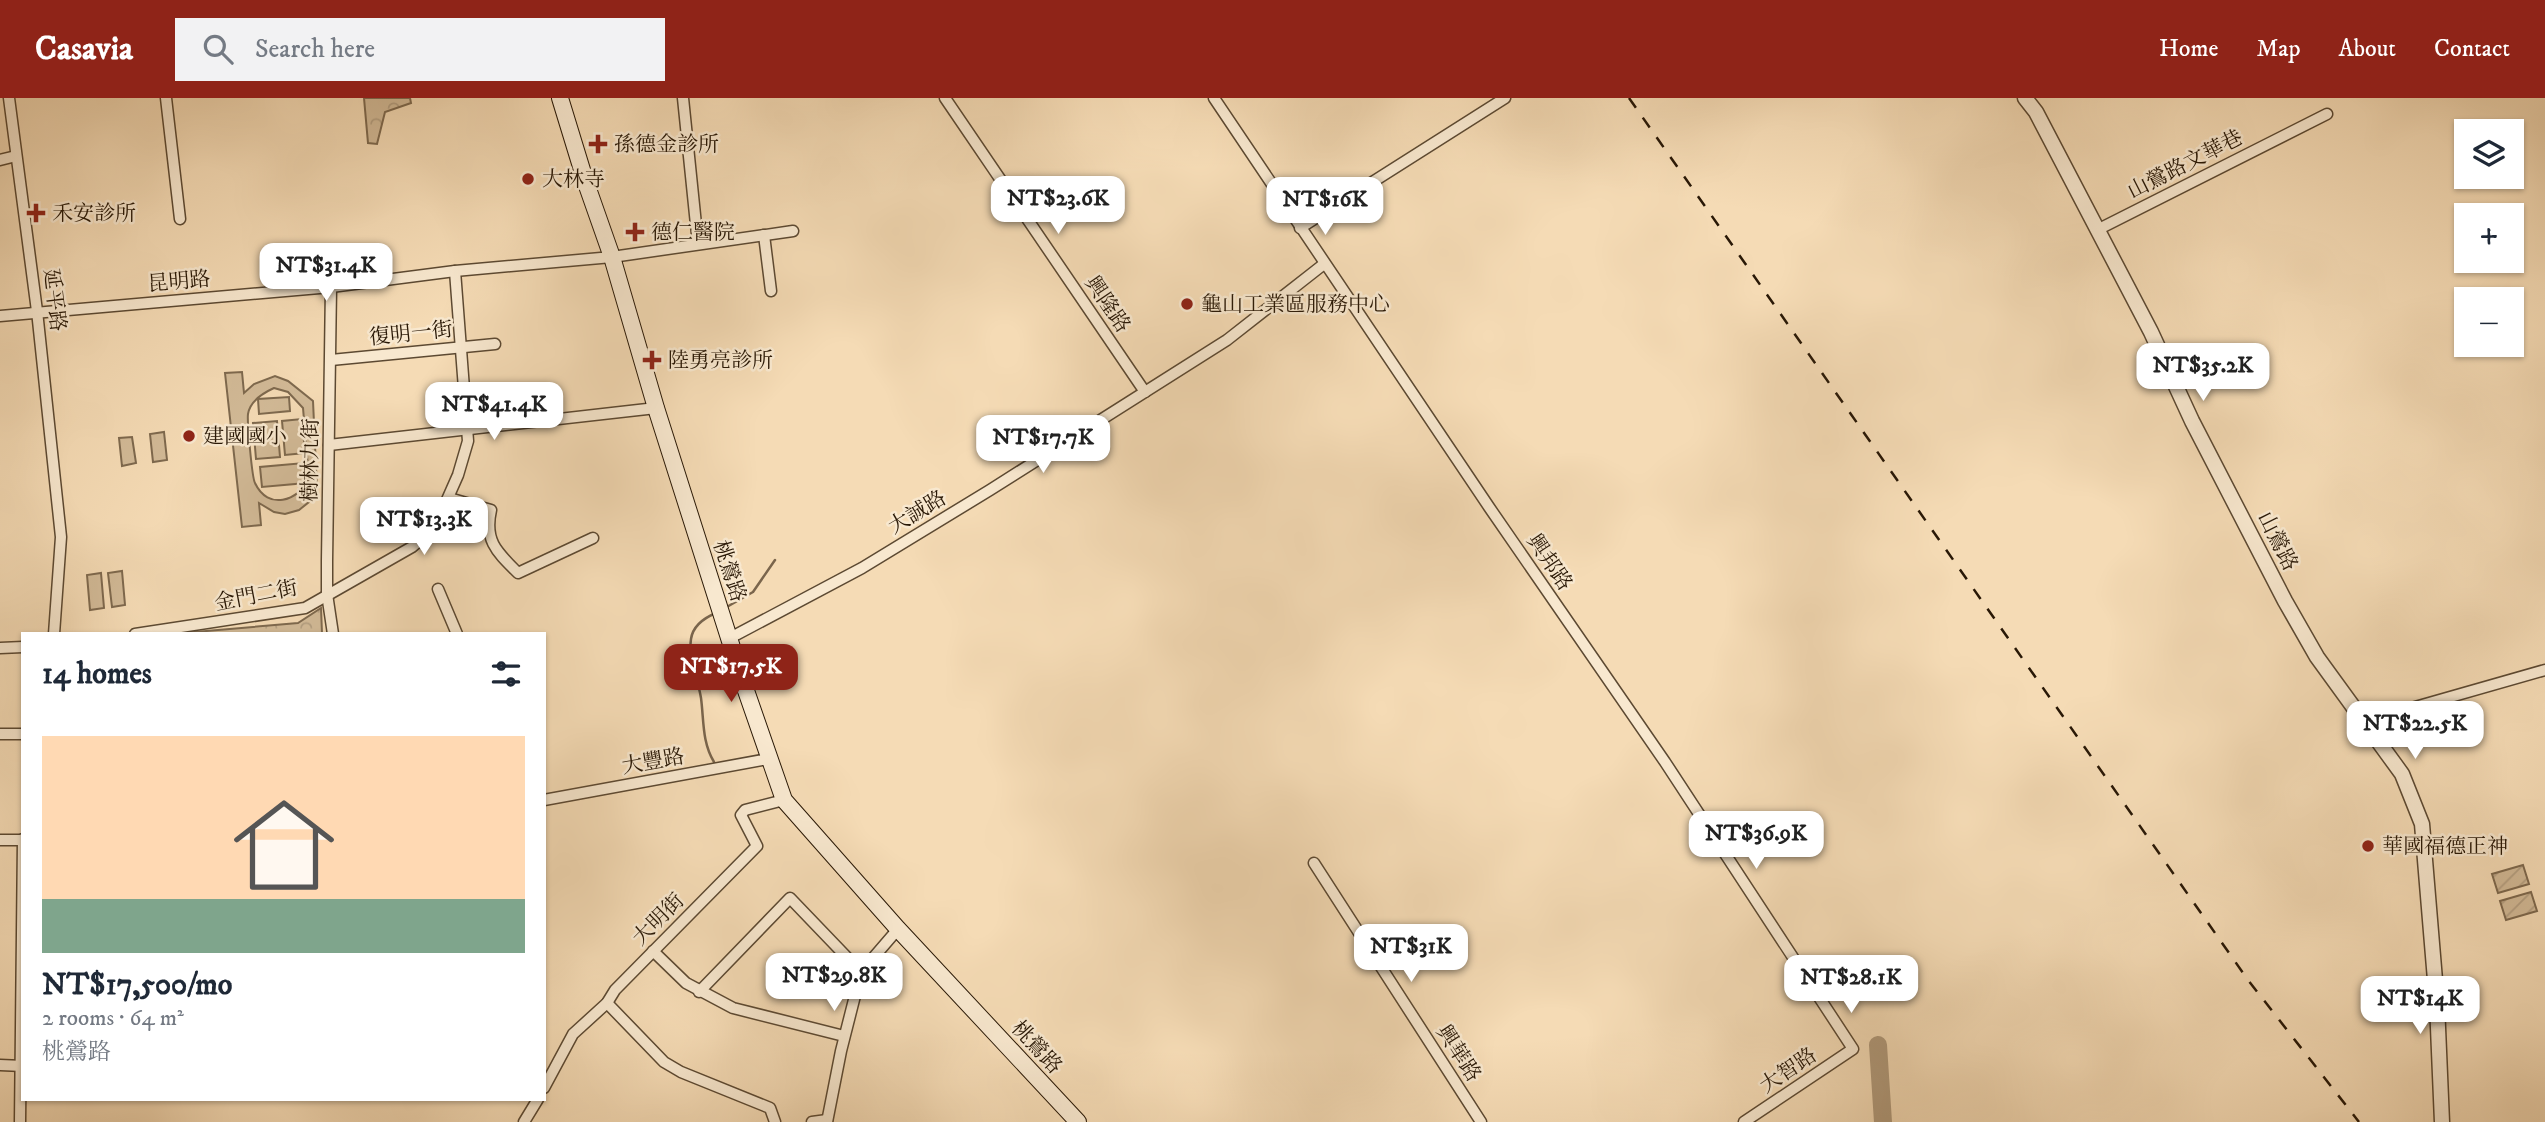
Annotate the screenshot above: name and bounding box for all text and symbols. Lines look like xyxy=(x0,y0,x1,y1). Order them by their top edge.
search box xyxy=(175,18,665,81)
text: Casavia xyxy=(35,29,133,70)
icon: search xyxy=(199,30,237,68)
text: Search here xyxy=(255,33,375,66)
text: Home xyxy=(2159,34,2218,64)
text: Map xyxy=(2256,34,2301,64)
text: About xyxy=(2339,34,2396,64)
text: Contact xyxy=(2434,34,2510,64)
map controls xyxy=(2454,119,2524,357)
button: layers xyxy=(2454,119,2524,189)
street label: 山鶯路文華巷 xyxy=(2123,125,2247,205)
place label: 孫德金診所 xyxy=(614,132,719,158)
marker: 孫德金診所 xyxy=(588,134,608,154)
place label: 大林寺 xyxy=(542,167,605,193)
marker: 大林寺 xyxy=(520,171,536,187)
pin: NT$23.6K xyxy=(986,176,1130,236)
pin: NT$16K xyxy=(1268,178,1382,237)
text: NT$23.6K xyxy=(1007,184,1109,213)
text: NT$16K xyxy=(1282,185,1368,214)
place label: 禾安診所 xyxy=(52,201,136,227)
marker: 禾安診所 xyxy=(26,203,46,223)
button: + xyxy=(2454,203,2524,273)
place label: 德仁醫院 xyxy=(651,220,735,246)
marker: 德仁醫院 xyxy=(625,222,645,242)
pin: NT$31.4K xyxy=(254,244,398,303)
text: NT$31.4K xyxy=(276,251,376,280)
street label: 昆明路 xyxy=(147,266,212,298)
street label: 延平路 xyxy=(37,267,71,333)
street label: 興隆路 xyxy=(1079,271,1136,338)
button: − xyxy=(2454,287,2524,357)
place label: 龜山工業區服務中心 xyxy=(1201,292,1390,318)
marker: 龜山工業區服務中心 xyxy=(1179,296,1195,312)
street label: 復明一街 xyxy=(368,317,454,351)
pin: NT$35.2K xyxy=(2131,344,2275,403)
place label: 陸勇亮診所 xyxy=(668,348,773,374)
marker: 陸勇亮診所 xyxy=(642,350,662,370)
text: NT$35.2K xyxy=(2152,351,2254,380)
pin: NT$41.4K xyxy=(422,382,566,442)
text: NT$41.4K xyxy=(441,390,547,419)
pin: NT$17.7K xyxy=(971,416,1115,475)
street label: 樹林九街 xyxy=(297,418,325,502)
text: NT$17.7K xyxy=(992,423,1094,452)
place label: 建國國小 xyxy=(203,424,287,450)
marker: 建國國小 xyxy=(181,428,197,444)
street label: 大誠路 xyxy=(884,485,951,540)
pin: NT$13.3K xyxy=(352,498,496,557)
text: NT$13.3K xyxy=(376,505,472,534)
street label: 山鶯路 xyxy=(2251,507,2303,575)
street label: 興邦路 xyxy=(1521,529,1578,596)
street label: 桃鶯路 xyxy=(707,537,751,605)
street label: 金門二街 xyxy=(212,575,300,617)
pin: NT$17.5K xyxy=(659,644,803,704)
text: NT$17.5K xyxy=(680,652,782,681)
icon: filters xyxy=(487,655,525,693)
text: 14 homes xyxy=(42,656,152,693)
pin: NT$22.5K xyxy=(2343,702,2487,761)
text: NT$22.5K xyxy=(2363,709,2467,738)
street label: 大豐路 xyxy=(620,744,686,780)
icon: home xyxy=(221,782,347,908)
pin: NT$36.9K xyxy=(1684,812,1828,871)
text: NT$36.9K xyxy=(1705,819,1807,848)
place label: 華國福德正神 xyxy=(2382,834,2508,860)
marker: 華國福德正神 xyxy=(2360,838,2376,854)
street label: 大明街 xyxy=(627,888,690,951)
pin: NT$31K xyxy=(1354,924,1468,984)
text: NT$31K xyxy=(1370,932,1452,961)
pin: NT$29.8K xyxy=(762,954,906,1013)
pin: NT$28.1K xyxy=(1779,956,1923,1015)
text: NT$29.8K xyxy=(782,961,886,990)
text: NT$28.1K xyxy=(1800,963,1902,992)
text: NT$17,500/mo xyxy=(42,967,232,1004)
pin: NT$14K xyxy=(2363,976,2477,1036)
text: NT$14K xyxy=(2377,984,2463,1013)
text: 2 rooms · 64 m² xyxy=(42,1004,184,1033)
street label: 桃鶯路 xyxy=(1005,1016,1067,1080)
street label: 興華路 xyxy=(1430,1020,1486,1087)
text: 桃鶯路 xyxy=(42,1038,111,1067)
street label: 大智路 xyxy=(1755,1042,1822,1099)

